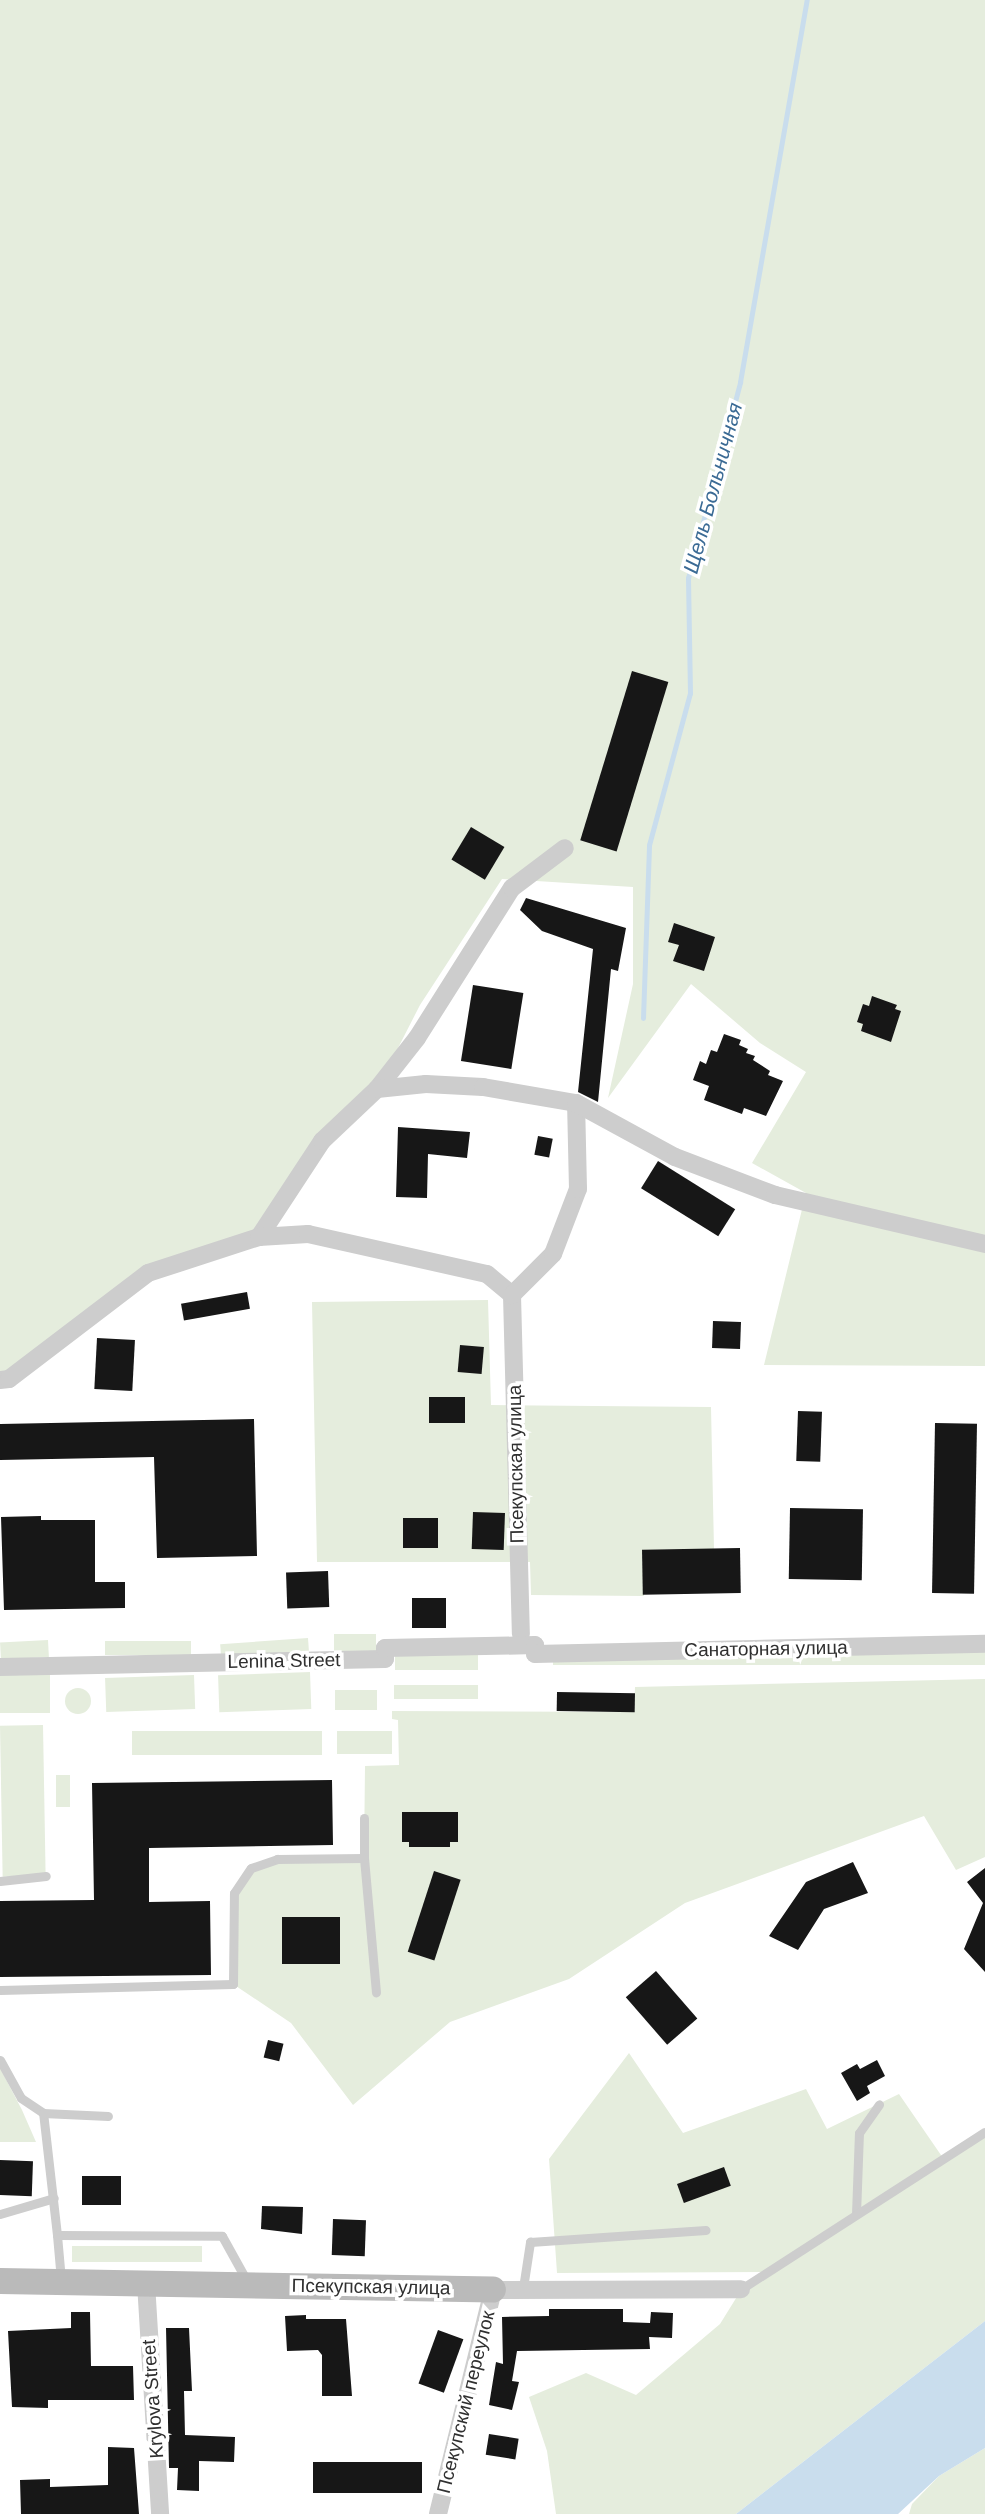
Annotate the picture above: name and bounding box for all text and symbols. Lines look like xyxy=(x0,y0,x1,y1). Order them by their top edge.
water label: Щель Больничная xyxy=(678,400,748,576)
street label: Псекупская улица xyxy=(503,1384,529,1544)
street label: Санаторная улица xyxy=(684,1636,848,1662)
street label: Lenina Street xyxy=(227,1649,341,1673)
street label: Псекупская улица xyxy=(291,2274,451,2300)
street label: Псекупский переулок xyxy=(432,2308,500,2496)
street label: Krylova Street xyxy=(137,2339,169,2459)

